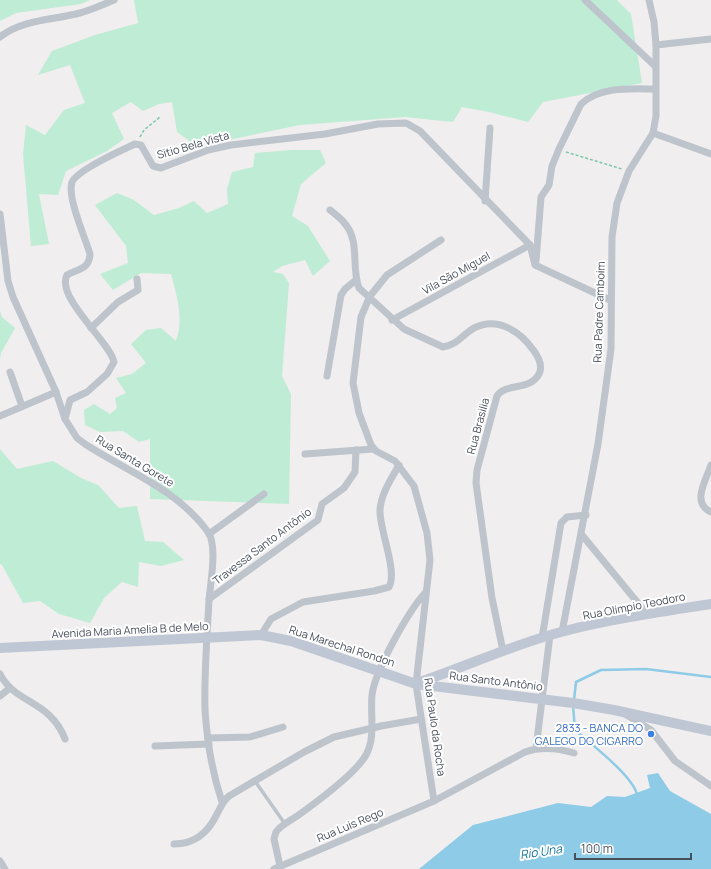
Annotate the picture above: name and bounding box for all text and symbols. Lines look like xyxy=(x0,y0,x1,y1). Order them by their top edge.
street label: Sitio Bela Vista xyxy=(155,127,231,162)
street label: Vila São Miguel xyxy=(419,248,492,297)
street label: Rua Padre Camboim xyxy=(589,261,608,363)
street label: Rua Brasilia xyxy=(463,396,492,456)
street label: Rua Santa Gorete xyxy=(93,431,178,490)
street label: Travessa Santo Antônio xyxy=(209,503,314,588)
street label: Rua Olimpio Teodoro xyxy=(581,588,687,623)
street label: Avenida Maria Amelia B de Melo xyxy=(51,618,209,641)
street label: Rua Marechal Rondon xyxy=(287,621,397,670)
street label: Rua Santo Antônio xyxy=(449,667,544,694)
street label: Rua Paulo da Rocha xyxy=(421,677,450,777)
place label: 2833 - BANCA DO GALEGO DO CIGARRO xyxy=(535,720,643,748)
marker: 2833 - BANCA DO GALEGO DO CIGARRO xyxy=(646,729,656,739)
street label: Rua Luis Rego xyxy=(314,804,386,845)
scale bar xyxy=(575,835,691,861)
water label: Rio Una xyxy=(519,840,564,863)
text: 100 m xyxy=(581,840,613,857)

